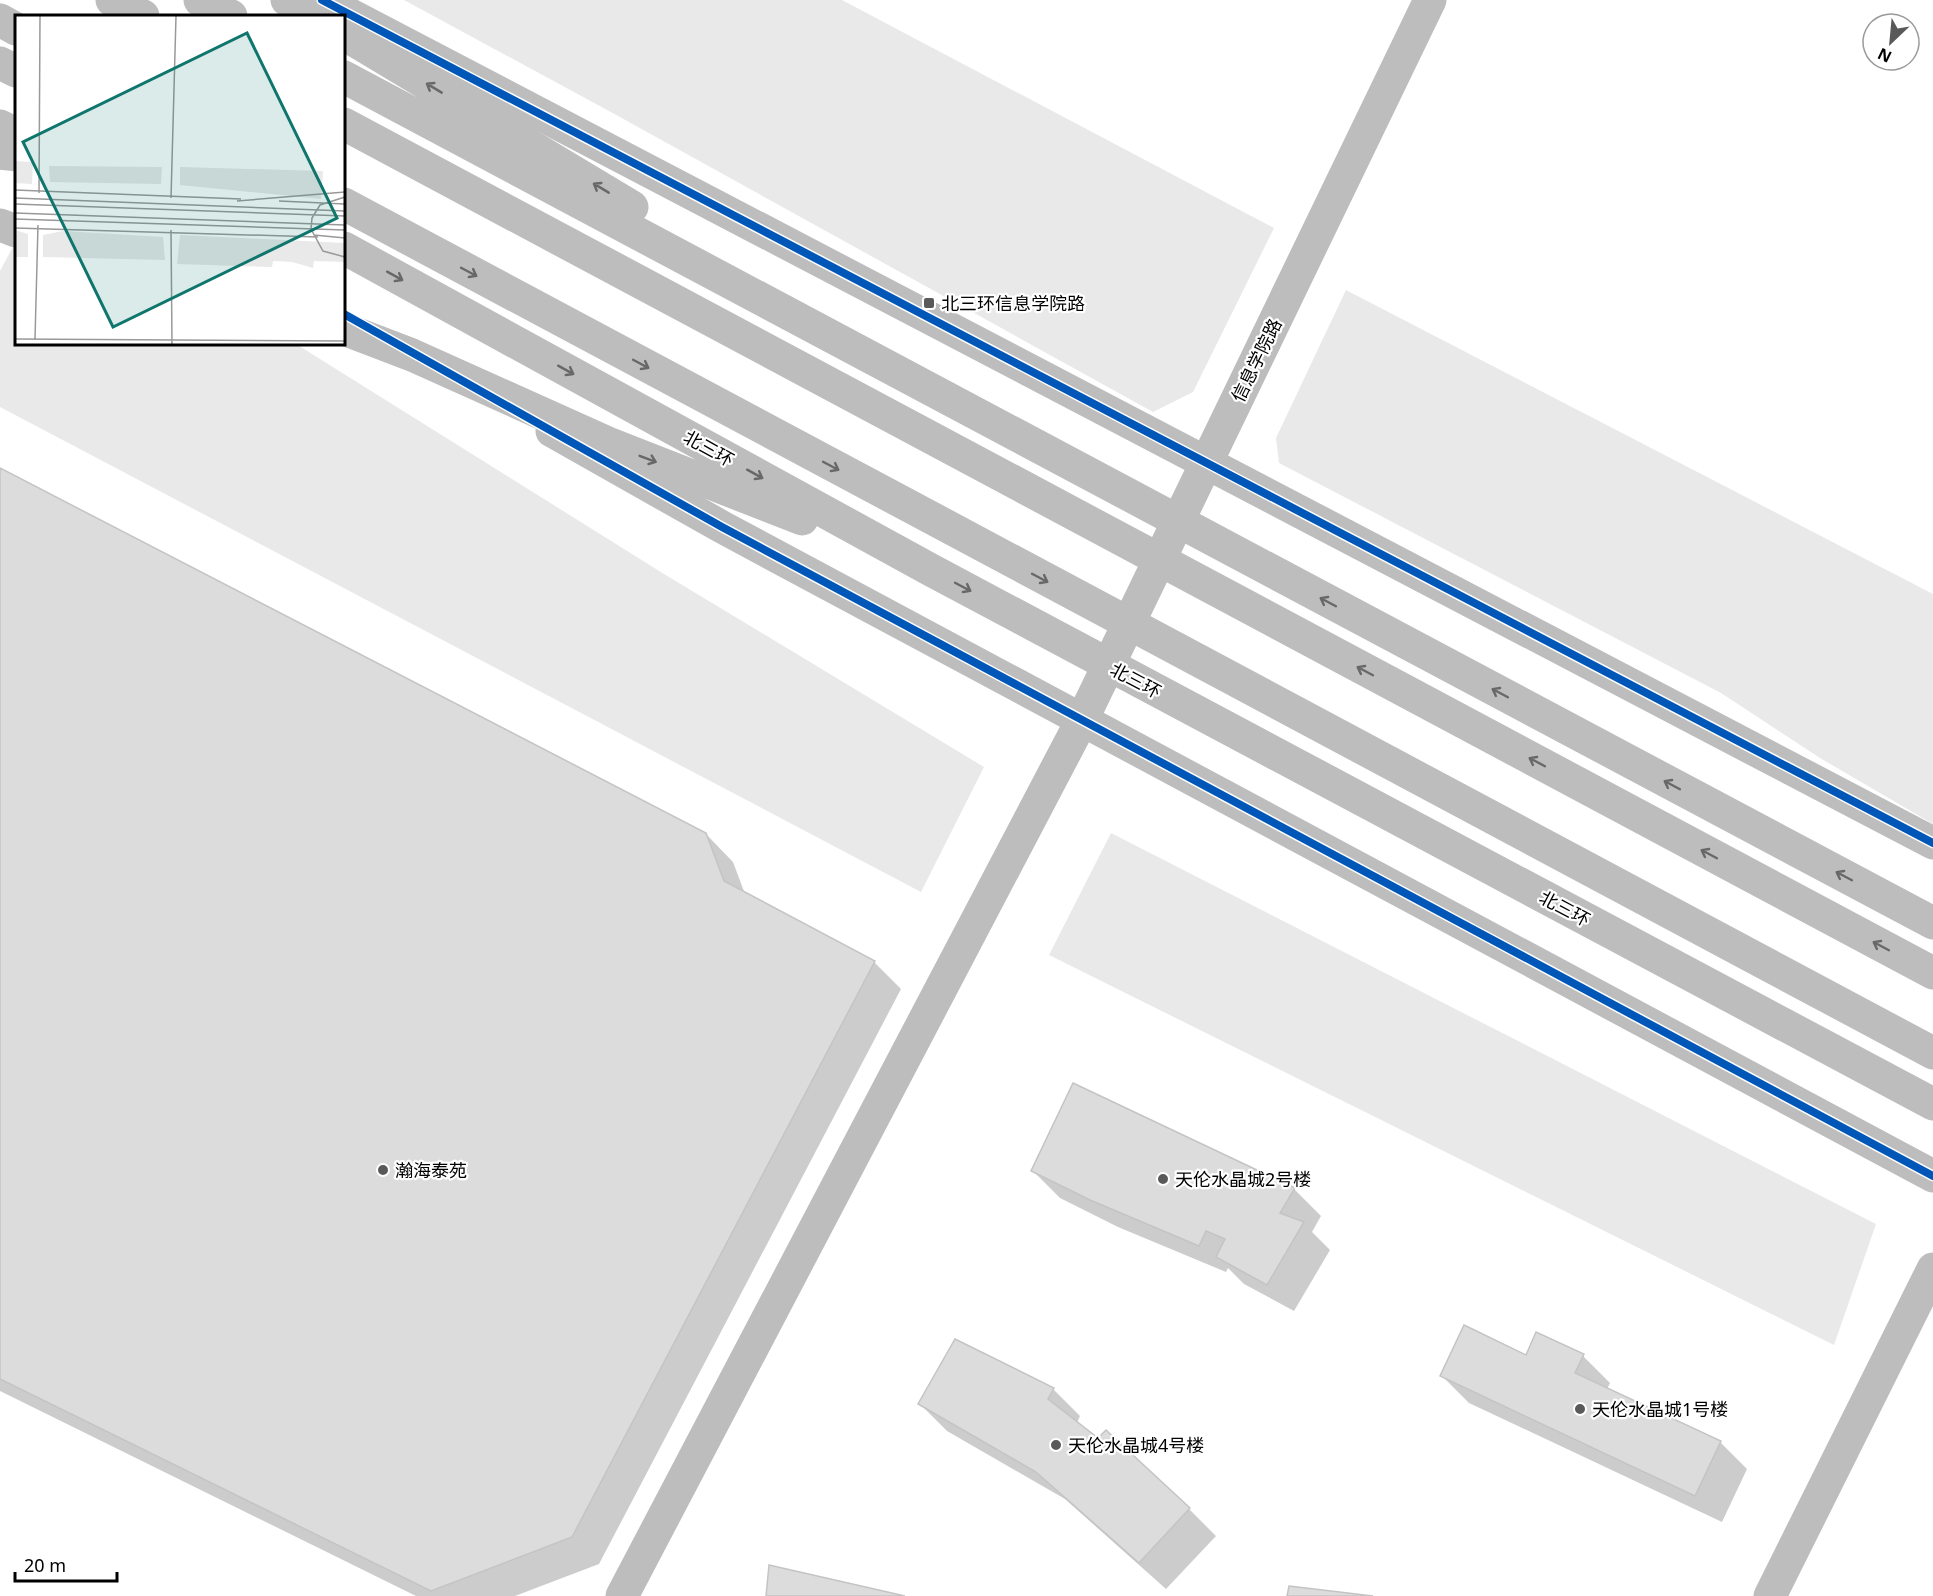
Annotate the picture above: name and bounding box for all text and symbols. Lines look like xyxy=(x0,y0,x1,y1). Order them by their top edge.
north arrow xyxy=(1861,12,1921,72)
inset map xyxy=(15,15,345,345)
text: N xyxy=(1874,43,1895,68)
one-way arrow xyxy=(426,82,443,94)
one-way arrow xyxy=(593,182,610,194)
one-way arrow xyxy=(460,266,478,278)
one-way arrow xyxy=(386,270,403,282)
place label: 北三环信息学院路 xyxy=(941,291,1085,315)
marker: 北三环信息学院路 xyxy=(922,296,936,310)
street label: 信息学院路 xyxy=(1225,314,1287,406)
one-way arrow xyxy=(632,358,649,370)
one-way arrow xyxy=(557,364,574,376)
street label: 北三环 xyxy=(680,424,738,472)
one-way arrow xyxy=(639,454,657,465)
one-way arrow xyxy=(822,461,840,472)
one-way arrow xyxy=(746,469,764,480)
one-way arrow xyxy=(1031,572,1048,584)
one-way arrow xyxy=(954,582,972,593)
one-way arrow xyxy=(1319,595,1337,607)
street label: 北三环 xyxy=(1107,657,1165,703)
one-way arrow xyxy=(1357,665,1374,677)
one-way arrow xyxy=(1491,687,1509,698)
one-way arrow xyxy=(1529,756,1546,768)
one-way arrow xyxy=(1663,779,1681,790)
one-way arrow xyxy=(1701,848,1718,860)
one-way arrow xyxy=(1836,870,1853,882)
street label: 北三环 xyxy=(1536,885,1594,931)
one-way arrow xyxy=(1873,940,1891,951)
place label: 瀚海泰苑 xyxy=(395,1158,467,1182)
marker: 瀚海泰苑 xyxy=(376,1163,390,1177)
place label: 天伦水晶城2号楼 xyxy=(1175,1167,1311,1191)
marker: 天伦水晶城2号楼 xyxy=(1156,1172,1170,1186)
place label: 天伦水晶城1号楼 xyxy=(1592,1397,1728,1421)
marker: 天伦水晶城1号楼 xyxy=(1573,1402,1587,1416)
place label: 天伦水晶城4号楼 xyxy=(1068,1433,1204,1457)
marker: 天伦水晶城4号楼 xyxy=(1049,1438,1063,1452)
scale bar xyxy=(15,1545,117,1583)
text: 20 m xyxy=(24,1553,66,1577)

